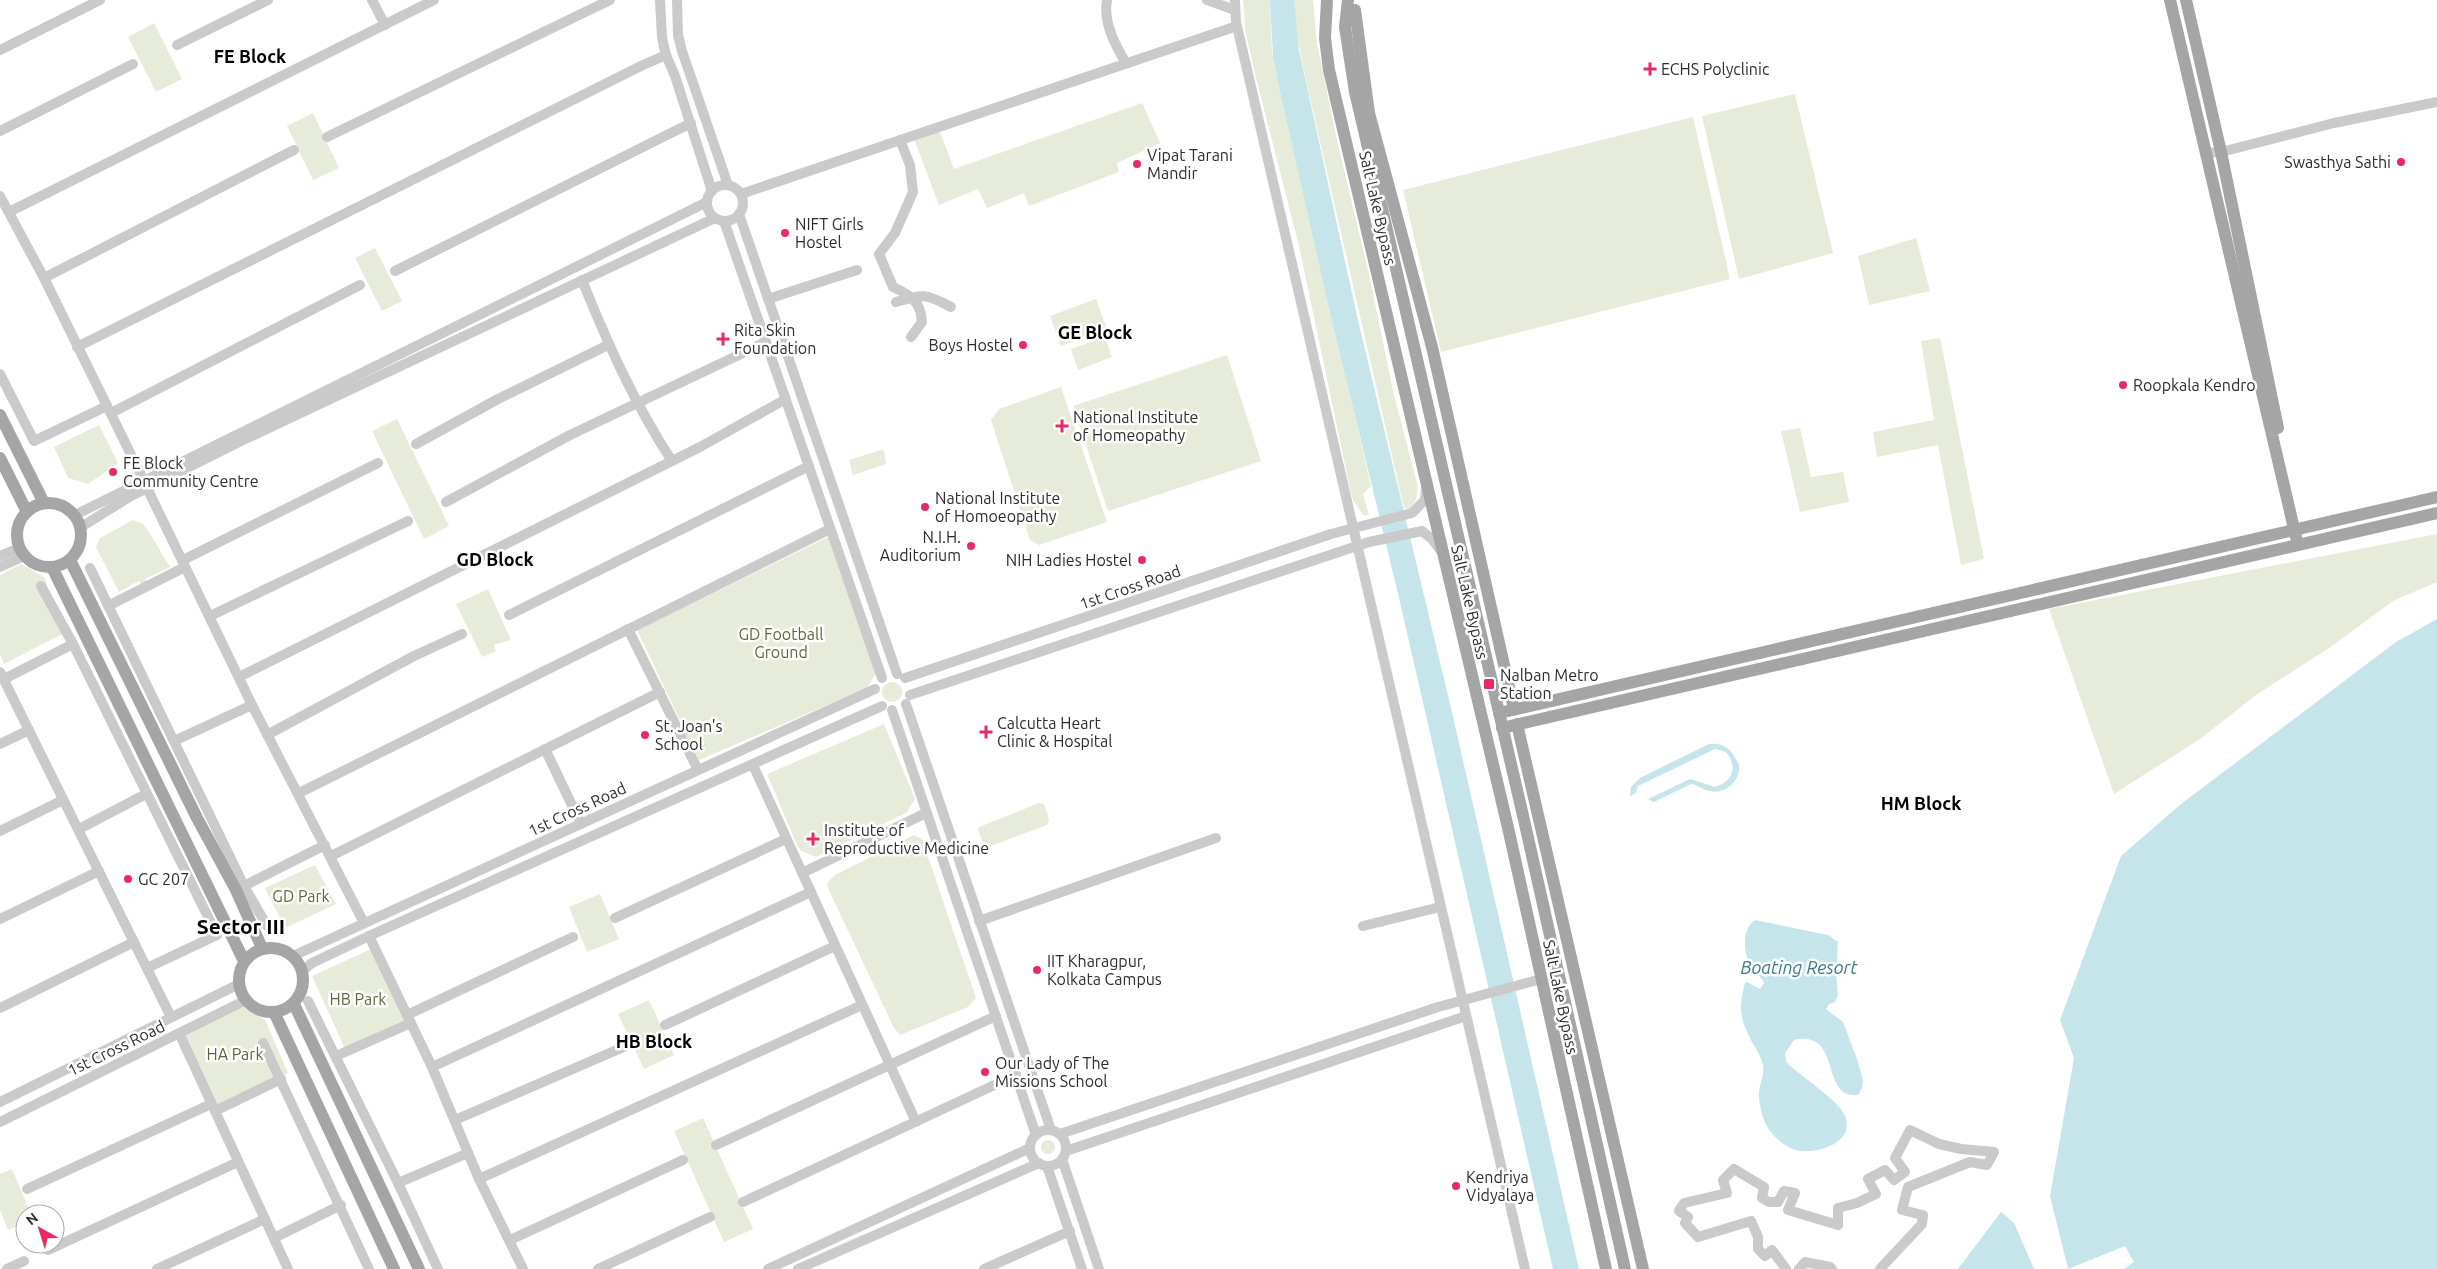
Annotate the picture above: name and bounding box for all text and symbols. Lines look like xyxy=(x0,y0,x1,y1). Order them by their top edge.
district label: FE Block xyxy=(214,46,286,66)
place label: ECHS Polyclinic xyxy=(1661,60,1770,78)
marker: ECHS Polyclinic xyxy=(1643,62,1657,76)
place label: Vipat Tarani Mandir xyxy=(1147,146,1233,182)
street label: Salt Lake Bypass xyxy=(1356,149,1400,267)
place label: Swasthya Sathi xyxy=(2284,153,2391,171)
marker: Swasthya Sathi xyxy=(2395,156,2407,168)
marker: Vipat Tarani Mandir xyxy=(1131,158,1143,170)
place label: NIFT Girls Hostel xyxy=(795,215,863,251)
marker: NIFT Girls Hostel xyxy=(779,227,791,239)
place label: Rita Skin Foundation xyxy=(734,321,816,357)
district label: GE Block xyxy=(1058,322,1132,342)
marker: Rita Skin Foundation xyxy=(716,332,730,346)
place label: Boys Hostel xyxy=(928,336,1013,354)
marker: Boys Hostel xyxy=(1017,339,1029,351)
place label: Roopkala Kendro xyxy=(2133,376,2256,394)
marker: Roopkala Kendro xyxy=(2117,379,2129,391)
place label: National Institute of Homeopathy xyxy=(1073,408,1198,444)
marker: National Institute of Homeopathy xyxy=(1055,419,1069,433)
place label: FE Block Community Centre xyxy=(123,454,259,490)
marker: FE Block Community Centre xyxy=(107,466,119,478)
place label: National Institute of Homoeopathy xyxy=(935,489,1060,525)
marker: National Institute of Homoeopathy xyxy=(919,501,931,513)
place label: N.I.H. Auditorium xyxy=(880,528,961,564)
marker: N.I.H. Auditorium xyxy=(965,540,977,552)
street label: Salt Lake Bypass xyxy=(1448,543,1492,661)
district label: GD Block xyxy=(456,549,534,569)
place label: NIH Ladies Hostel xyxy=(1006,551,1132,569)
marker: NIH Ladies Hostel xyxy=(1136,554,1148,566)
street label: 1st Cross Road xyxy=(1077,561,1183,613)
park label: GD Football Ground xyxy=(739,625,823,661)
place label: Nalban Metro Station xyxy=(1500,666,1599,702)
marker: Nalban Metro Station xyxy=(1482,677,1496,691)
place label: Calcutta Heart Clinic & Hospital xyxy=(997,714,1113,750)
place label: St. Joan's School xyxy=(655,717,723,753)
marker: Calcutta Heart Clinic & Hospital xyxy=(979,725,993,739)
marker: St. Joan's School xyxy=(639,729,651,741)
street label: 1st Cross Road xyxy=(525,779,629,839)
district label: HM Block xyxy=(1881,793,1961,813)
place label: Institute of Reproductive Medicine xyxy=(824,821,989,857)
marker: Institute of Reproductive Medicine xyxy=(806,832,820,846)
place label: GC 207 xyxy=(138,870,189,888)
marker: GC 207 xyxy=(122,873,134,885)
park label: GD Park xyxy=(272,887,330,905)
district label: Sector III xyxy=(197,914,285,938)
street label: Salt Lake Bypass xyxy=(1540,938,1582,1056)
place label: IIT Kharagpur, Kolkata Campus xyxy=(1047,952,1162,988)
water label: Boating Resort xyxy=(1740,957,1858,977)
marker: IIT Kharagpur, Kolkata Campus xyxy=(1031,964,1043,976)
park label: HB Park xyxy=(330,990,386,1008)
street label: 1st Cross Road xyxy=(65,1017,167,1079)
district label: HB Block xyxy=(616,1031,692,1051)
park label: HA Park xyxy=(206,1045,264,1063)
place label: Our Lady of The Missions School xyxy=(995,1054,1109,1090)
marker: Our Lady of The Missions School xyxy=(979,1066,991,1078)
place label: Kendriya Vidyalaya xyxy=(1466,1168,1534,1204)
marker: Kendriya Vidyalaya xyxy=(1450,1180,1462,1192)
north arrow xyxy=(15,1204,65,1254)
text: N xyxy=(23,1209,41,1228)

